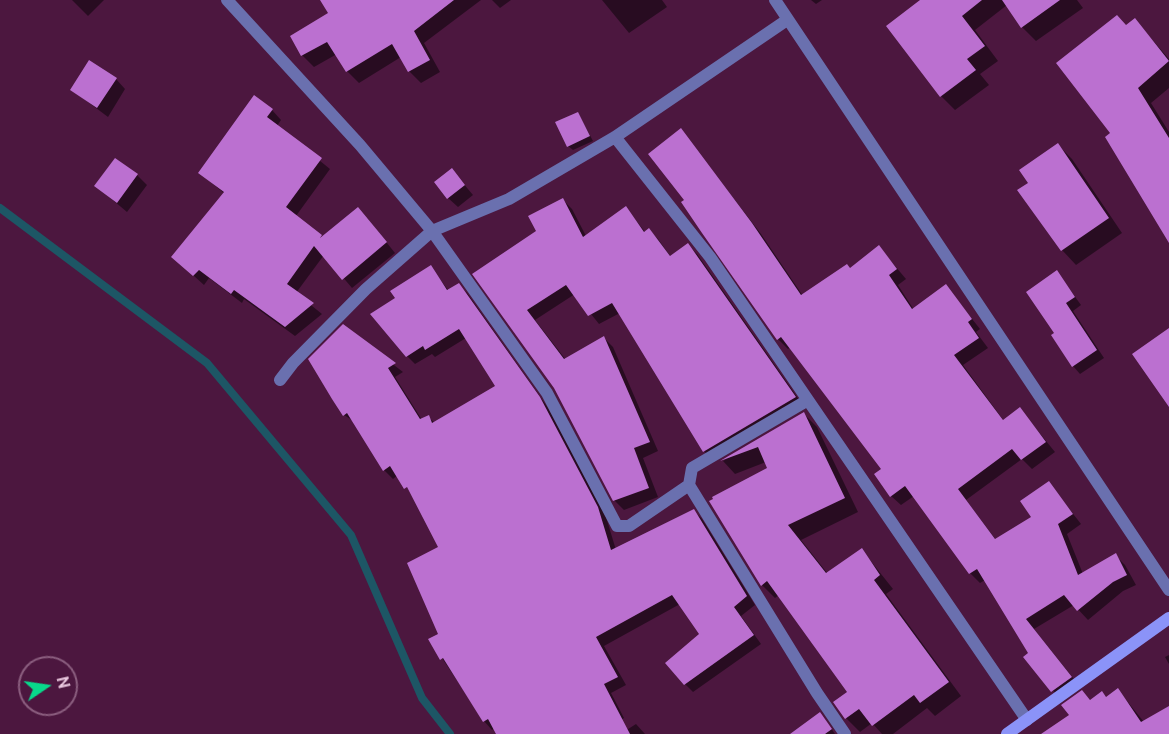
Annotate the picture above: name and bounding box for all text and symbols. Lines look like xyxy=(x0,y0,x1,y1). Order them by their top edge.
north arrow xyxy=(18,656,78,716)
text: N xyxy=(53,675,74,690)

